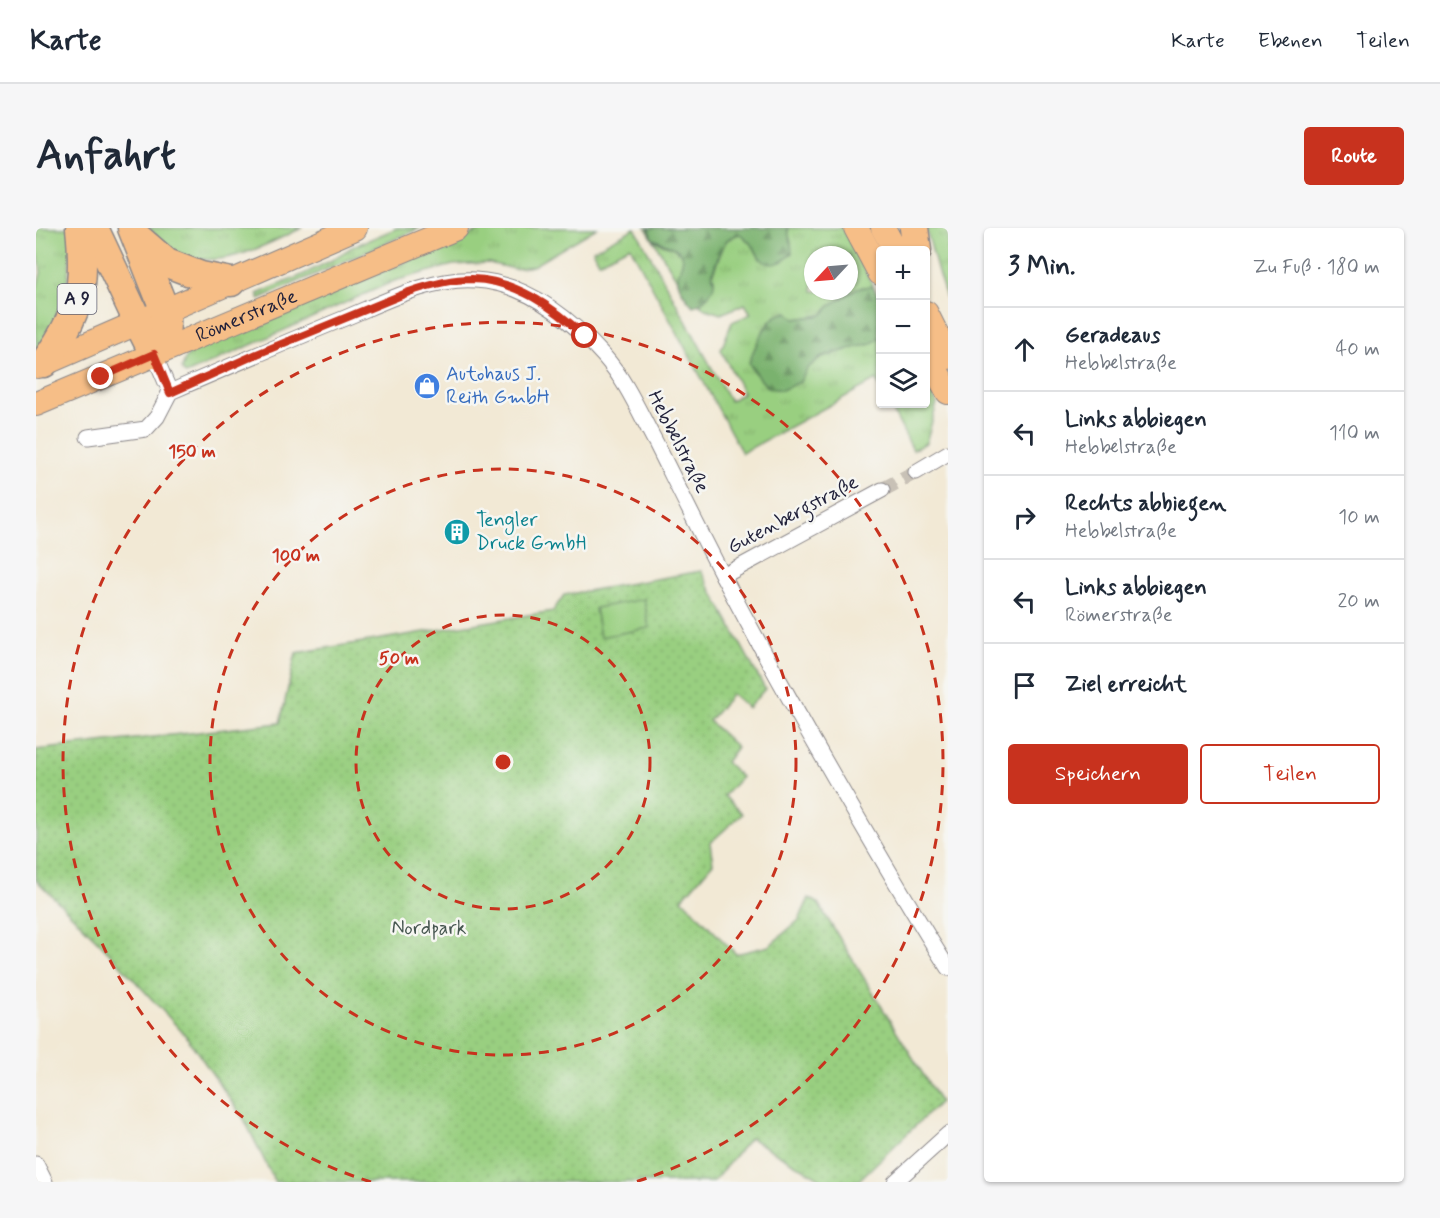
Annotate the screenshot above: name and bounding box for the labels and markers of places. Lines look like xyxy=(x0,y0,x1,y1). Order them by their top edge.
place label: Autohaus J. Reith GmbH xyxy=(446,361,550,411)
shop icon: Autohaus J. Reith GmbH xyxy=(412,371,442,401)
place label: Tengler Druck GmbH xyxy=(476,507,586,557)
building icon: Tengler Druck GmbH xyxy=(442,517,472,547)
centre of rings xyxy=(493,752,513,772)

